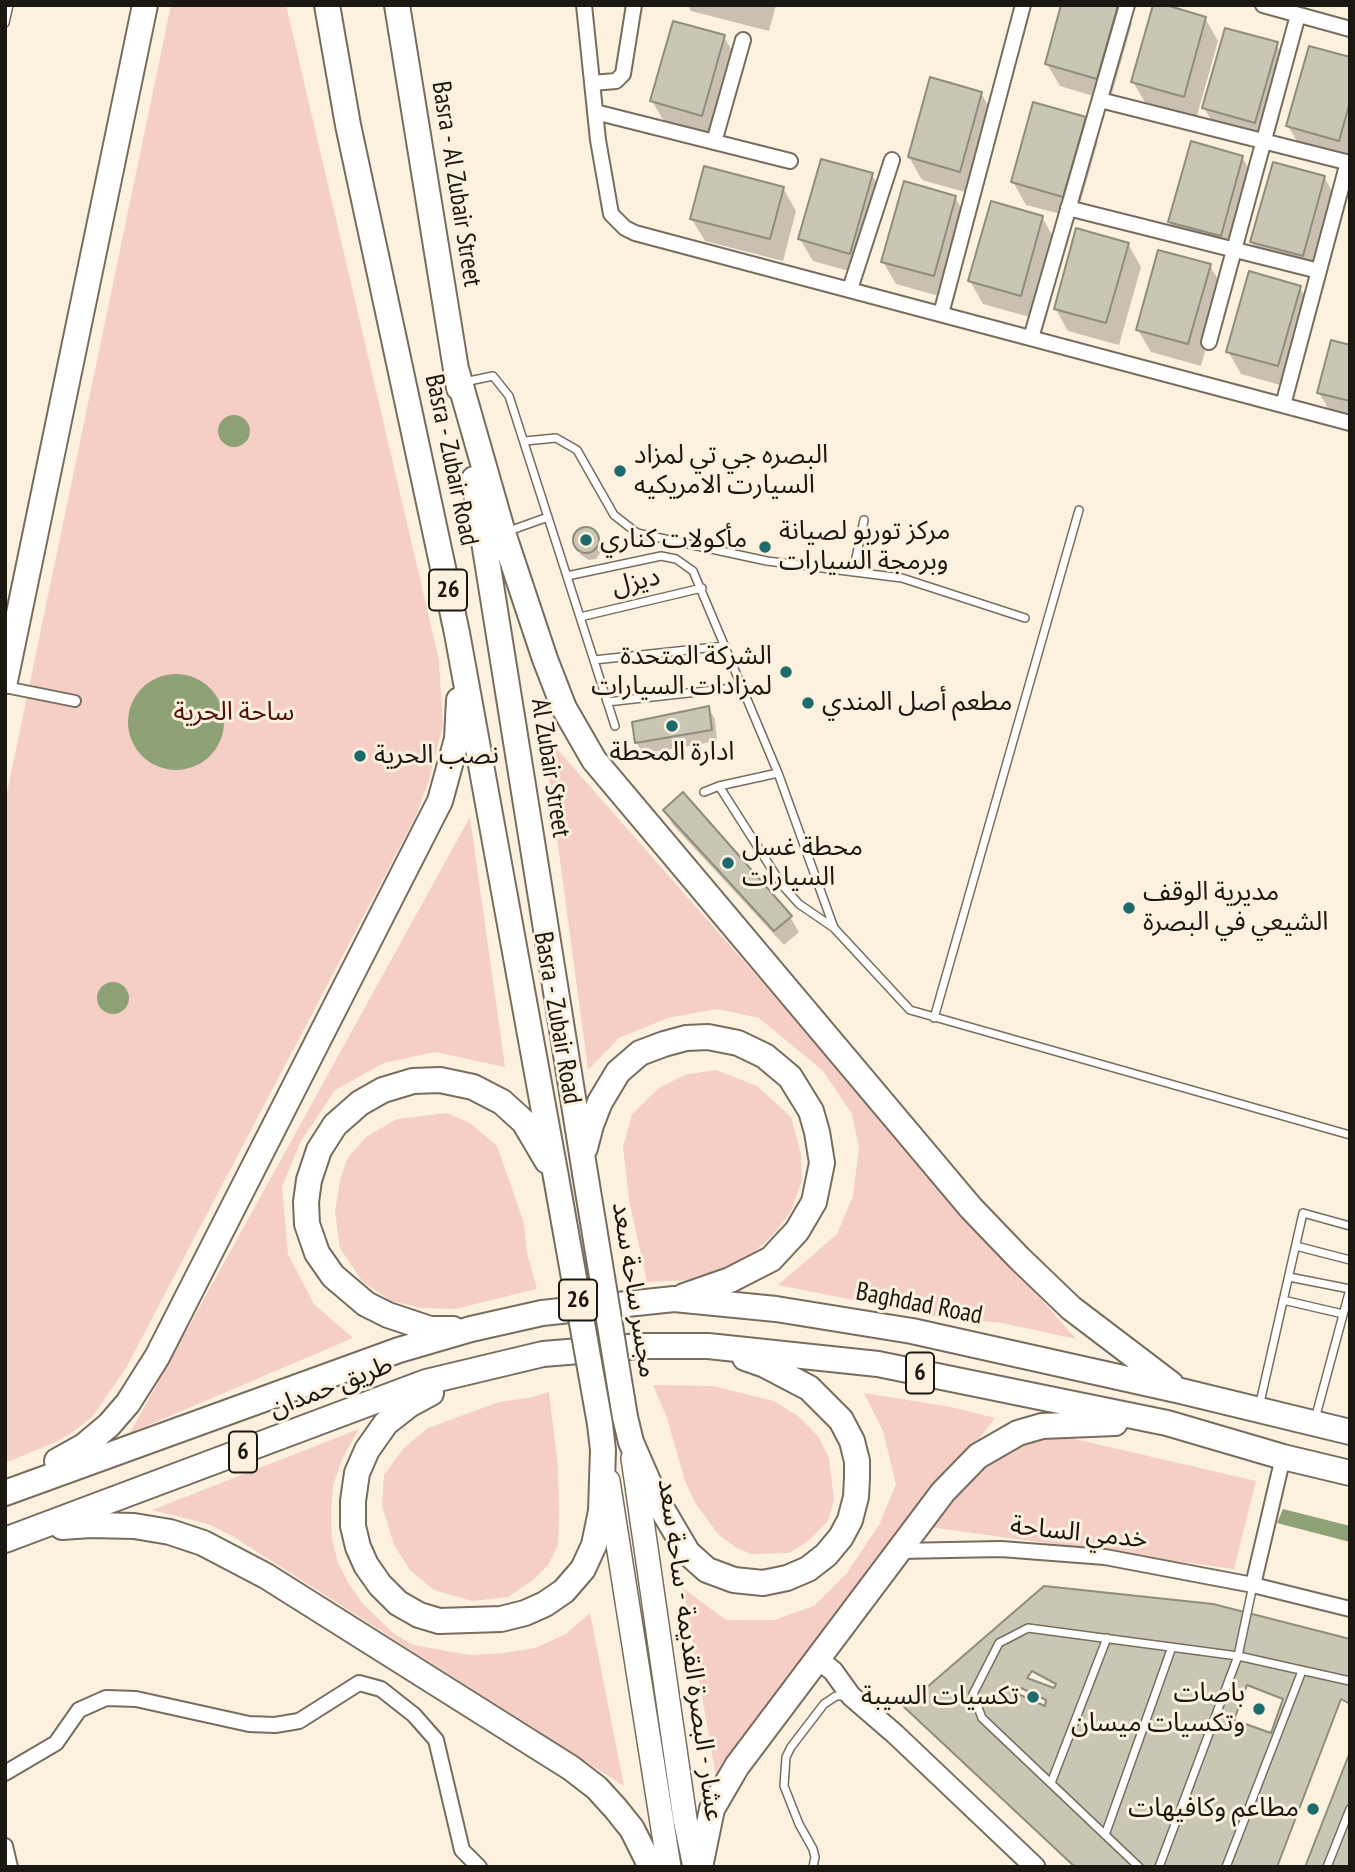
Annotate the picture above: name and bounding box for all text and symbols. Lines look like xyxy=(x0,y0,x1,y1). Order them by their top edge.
street label: Basra - Al Zubair Street xyxy=(424,79,488,289)
street label: Basra - Zubair Road xyxy=(418,372,484,548)
place label: البصره جي تي لمزاد السيارت الامريكيه xyxy=(634,440,828,502)
marker: البصره جي تي لمزاد السيارت الامريكيه xyxy=(612,463,628,479)
place label: مركز توربو لصيانة وبرمجة السيارات xyxy=(779,516,950,578)
place label: مأكولات كناري xyxy=(600,524,747,556)
marker: مأكولات كناري xyxy=(578,532,594,548)
marker: مركز توربو لصيانة وبرمجة السيارات xyxy=(757,539,773,555)
street label: ديزل xyxy=(609,561,663,603)
road number: 26 xyxy=(429,570,467,610)
place label: الشركة المتحدة لمزادات السيارات xyxy=(591,641,772,702)
marker: الشركة المتحدة لمزادات السيارات xyxy=(778,664,794,680)
place label: مطعم أصل المندي xyxy=(822,687,1012,719)
marker: مطعم أصل المندي xyxy=(800,695,816,711)
street label: Al Zubair Street xyxy=(524,696,576,840)
park label: ساحة الحرية xyxy=(174,697,294,729)
marker: ادارة المحطة xyxy=(664,718,680,734)
place label: ادارة المحطة xyxy=(610,737,734,769)
place label: نصب الحرية xyxy=(374,740,499,772)
marker: نصب الحرية xyxy=(352,748,368,764)
place label: محطة غسل السيارات xyxy=(742,832,863,894)
marker: محطة غسل السيارات xyxy=(720,855,736,871)
place label: مديرية الوقف الشيعي في البصرة xyxy=(1143,877,1329,938)
marker: مديرية الوقف الشيعي في البصرة xyxy=(1121,900,1137,916)
street label: Basra - Zubair Road xyxy=(527,930,587,1106)
street label: مجسر ساحة سعد xyxy=(605,1200,663,1380)
street label: Baghdad Road xyxy=(853,1276,985,1332)
road number: 26 xyxy=(559,1280,597,1320)
street label: طريق حمدان xyxy=(265,1349,397,1425)
road number: 6 xyxy=(906,1352,934,1394)
road number: 6 xyxy=(229,1432,257,1472)
street label: عشار - البصرة القديمة - ساحة سعد xyxy=(651,1477,729,1823)
street label: خدمي الساحة xyxy=(1009,1510,1149,1556)
place label: باصات وتكسيات ميسان xyxy=(1071,1678,1245,1740)
place label: تكسيات السيبة xyxy=(861,1681,1019,1713)
marker: تكسيات السيبة xyxy=(1025,1689,1041,1705)
marker: باصات وتكسيات ميسان xyxy=(1251,1701,1267,1717)
place label: مطاعم وكافيهات xyxy=(1128,1793,1299,1825)
marker: مطاعم وكافيهات xyxy=(1305,1801,1321,1817)

